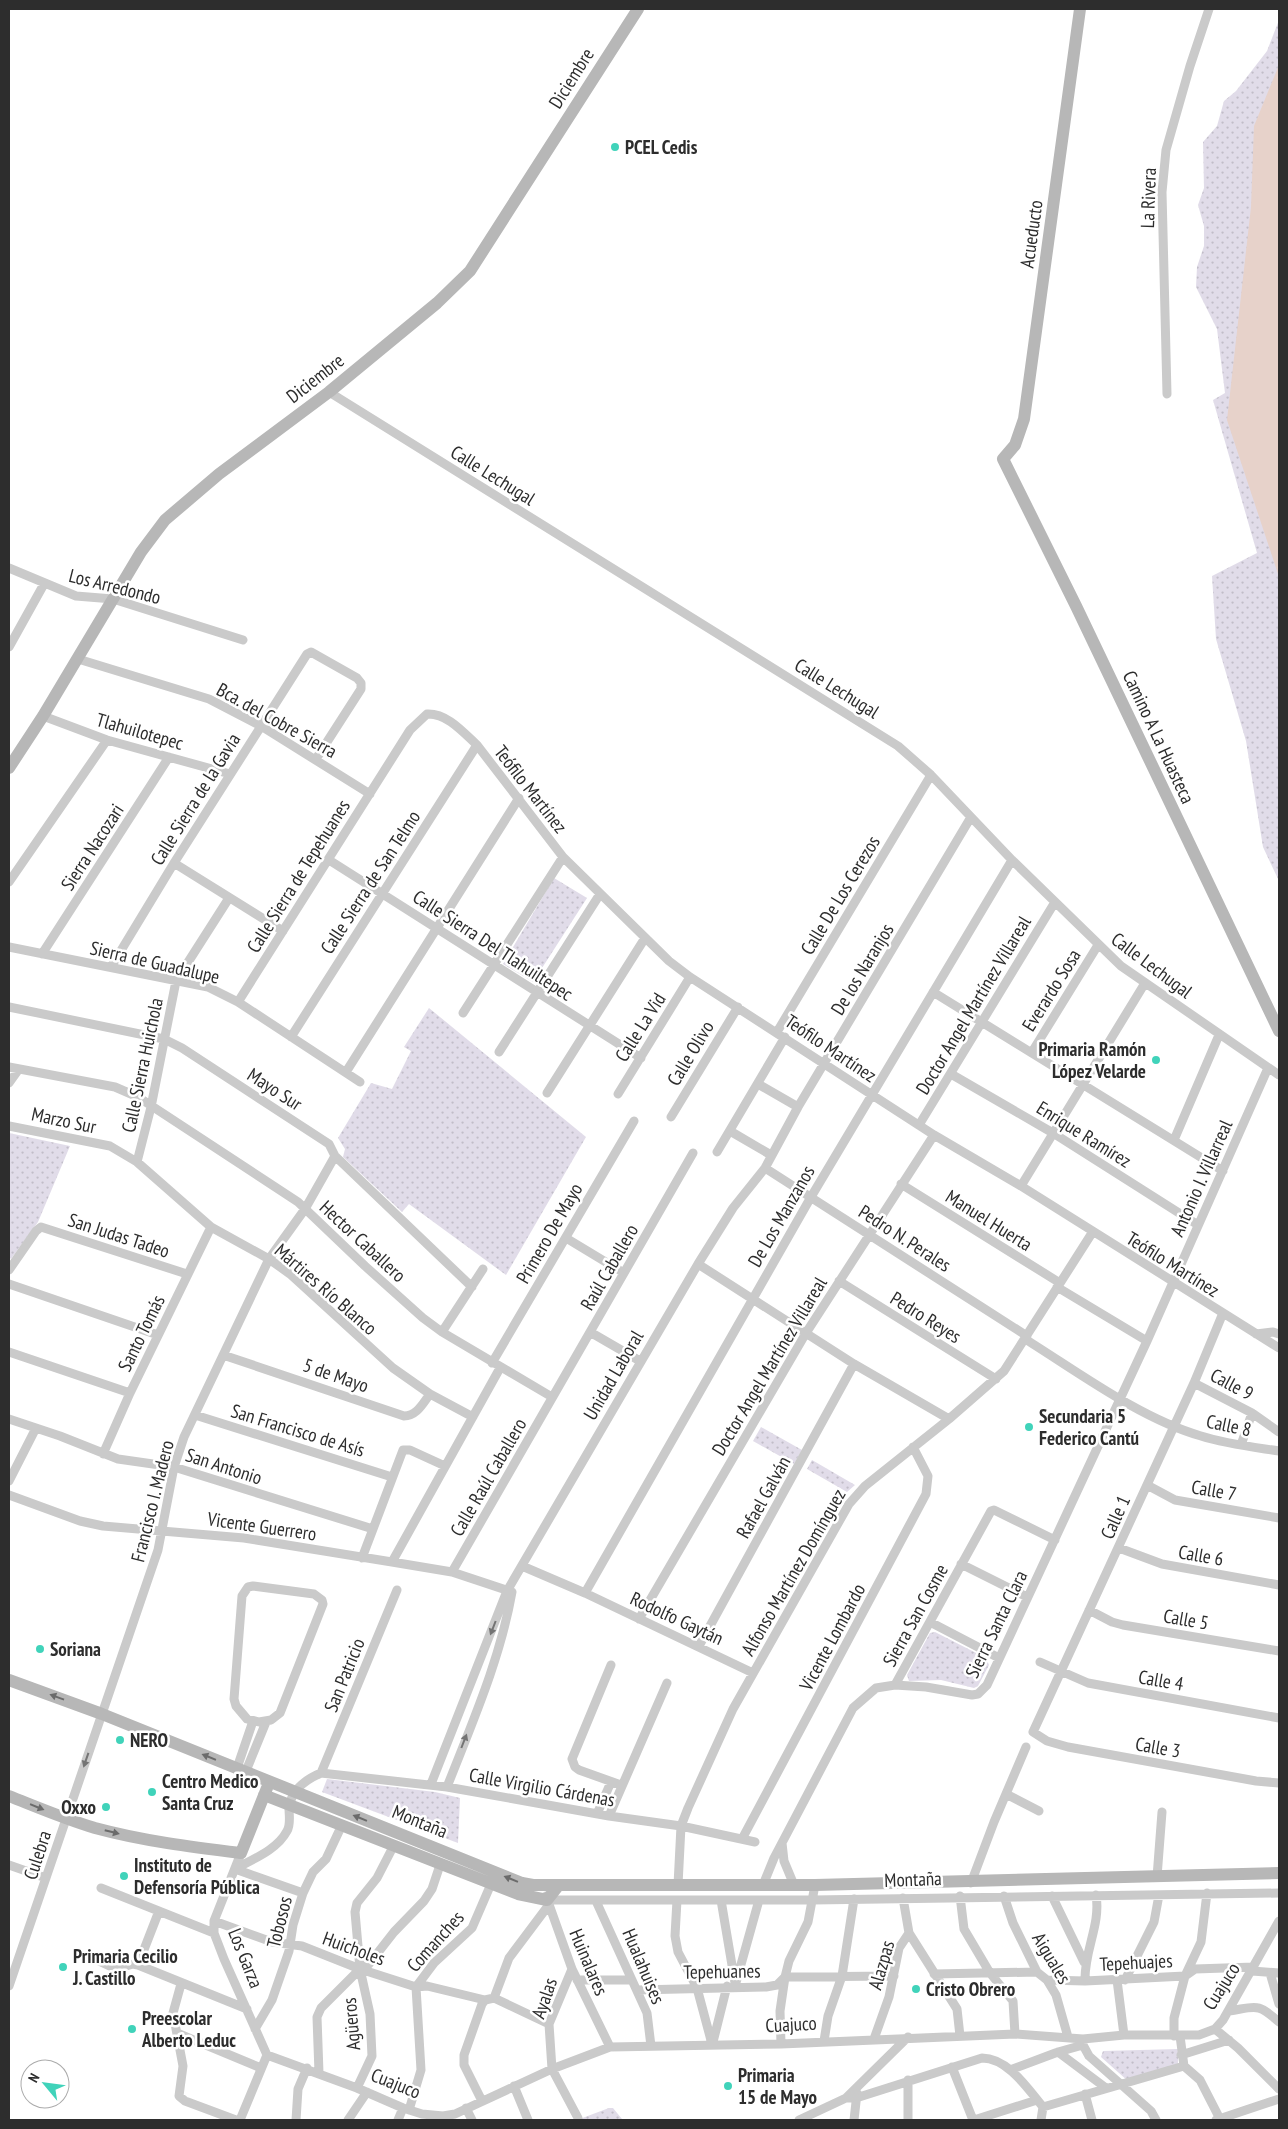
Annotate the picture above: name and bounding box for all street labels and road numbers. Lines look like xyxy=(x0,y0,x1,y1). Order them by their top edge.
street label: Diciembre xyxy=(543,43,599,113)
street label: La Rivera xyxy=(1135,167,1161,229)
street label: Acueducto xyxy=(1014,199,1048,269)
street label: Diciembre xyxy=(281,348,349,408)
street label: Calle Lechugal xyxy=(446,440,540,511)
street label: Los Arredondo xyxy=(67,563,163,609)
street label: Calle Lechugal xyxy=(790,653,884,724)
street label: Camino A La Huasteca xyxy=(1118,667,1200,807)
street label: Bca. del Cobre Sierra xyxy=(213,677,341,763)
street label: Tlahuilotepec xyxy=(94,707,187,755)
street label: Calle Sierra de la Gavia xyxy=(145,729,245,869)
street label: Teófilo Martínez xyxy=(489,740,573,838)
street label: Calle Sierra de Tepehuanes xyxy=(241,795,355,957)
street label: Sierra Nacozari xyxy=(55,799,129,895)
street label: Calle Sierra de San Telmo xyxy=(315,806,425,958)
street label: Calle De Los Cerezos xyxy=(795,831,885,959)
street label: Calle Sierra Del Tlahuiltepec xyxy=(408,884,578,1006)
street label: Doctor Angel Martínez Villareal xyxy=(910,911,1036,1099)
street label: De los Naranjos xyxy=(825,919,899,1019)
street label: Calle Lechugal xyxy=(1107,927,1198,1004)
street label: Sierra de Guadalupe xyxy=(88,935,222,989)
street label: Everardo Sosa xyxy=(1016,945,1086,1035)
street label: Calle La Vid xyxy=(609,988,671,1066)
street label: Calle Sierra Huichola xyxy=(116,996,168,1134)
street label: Teófilo Martínez xyxy=(781,1009,881,1087)
street label: Calle Olivo xyxy=(661,1016,719,1090)
street label: Mayo Sur xyxy=(243,1062,308,1116)
street label: Enrique Ramírez xyxy=(1032,1095,1136,1173)
street label: Marzo Sur xyxy=(30,1101,99,1139)
street label: Antonio I. Villarreal xyxy=(1165,1115,1238,1240)
street label: De Los Manzanos xyxy=(742,1161,820,1271)
street label: Primero De Mayo xyxy=(511,1179,587,1287)
street label: Manuel Huerta xyxy=(941,1184,1037,1256)
street label: Hector Caballero xyxy=(315,1195,411,1287)
street label: Pedro N. Perales xyxy=(854,1199,956,1277)
street label: San Judas Tadeo xyxy=(65,1207,173,1263)
street label: Raúl Caballero xyxy=(575,1220,643,1314)
street label: Teófilo Martínez xyxy=(1122,1226,1224,1302)
street label: Mártires Río Blanco xyxy=(270,1238,382,1340)
street label: Doctor Angel Martínez Villareal xyxy=(706,1272,832,1460)
street label: Pedro Reyes xyxy=(886,1286,966,1348)
street label: Santo Tomás xyxy=(112,1291,170,1375)
street label: Unidad Laboral xyxy=(578,1325,649,1424)
street label: 5 de Mayo xyxy=(300,1353,372,1397)
street label: Calle 9 xyxy=(1206,1363,1258,1405)
street label: San Francisco de Asís xyxy=(228,1398,368,1462)
street label: Calle 8 xyxy=(1204,1409,1254,1441)
street label: Calle Raúl Caballero xyxy=(445,1414,531,1540)
street label: Francisco I. Madero xyxy=(125,1438,179,1564)
street label: San Antonio xyxy=(183,1442,265,1490)
street label: Rafael Galván xyxy=(731,1452,795,1542)
street label: Calle 7 xyxy=(1190,1474,1238,1506)
street label: Alfonso Martínez Domínguez xyxy=(735,1484,851,1660)
street label: Calle 1 xyxy=(1095,1491,1135,1543)
street label: Vicente Guerrero xyxy=(205,1506,318,1546)
street label: Calle 6 xyxy=(1177,1539,1225,1571)
street label: Sierra San Cosme xyxy=(877,1560,953,1670)
street label: Sierra Santa Clara xyxy=(960,1566,1032,1682)
street label: Vicente Lombardo xyxy=(793,1579,870,1695)
street label: Rodolfo Gaytán xyxy=(627,1586,727,1650)
street label: Calle 5 xyxy=(1162,1603,1210,1635)
street label: San Patricio xyxy=(318,1635,370,1715)
street label: Calle 4 xyxy=(1137,1664,1186,1696)
street label: Calle 3 xyxy=(1134,1731,1182,1763)
street label: Calle Virgilio Cárdenas xyxy=(467,1762,617,1812)
street label: Montaña xyxy=(389,1799,451,1843)
street label: Culebra xyxy=(18,1828,56,1882)
street label: Montaña xyxy=(884,1866,942,1892)
street label: Tobosos xyxy=(261,1894,297,1950)
street label: Comanches xyxy=(401,1905,469,1977)
street label: Los Garza xyxy=(223,1925,269,1991)
street label: Huinalares xyxy=(564,1925,614,1999)
street label: Hualahuises xyxy=(617,1925,671,2007)
street label: Huicholes xyxy=(320,1926,388,1970)
street label: Aiguales xyxy=(1027,1928,1077,1988)
street label: Alazpas xyxy=(863,1938,899,1992)
street label: Tepehuajes xyxy=(1099,1948,1173,1976)
street label: Tepehuanes xyxy=(683,1958,761,1984)
street label: Cuajuco xyxy=(1197,1958,1245,2014)
street label: Ayalas xyxy=(526,1974,562,2022)
street label: Agüeros xyxy=(337,1997,365,2051)
street label: Cuajuco xyxy=(765,2011,817,2037)
street label: Cuajuco xyxy=(368,2062,424,2104)

